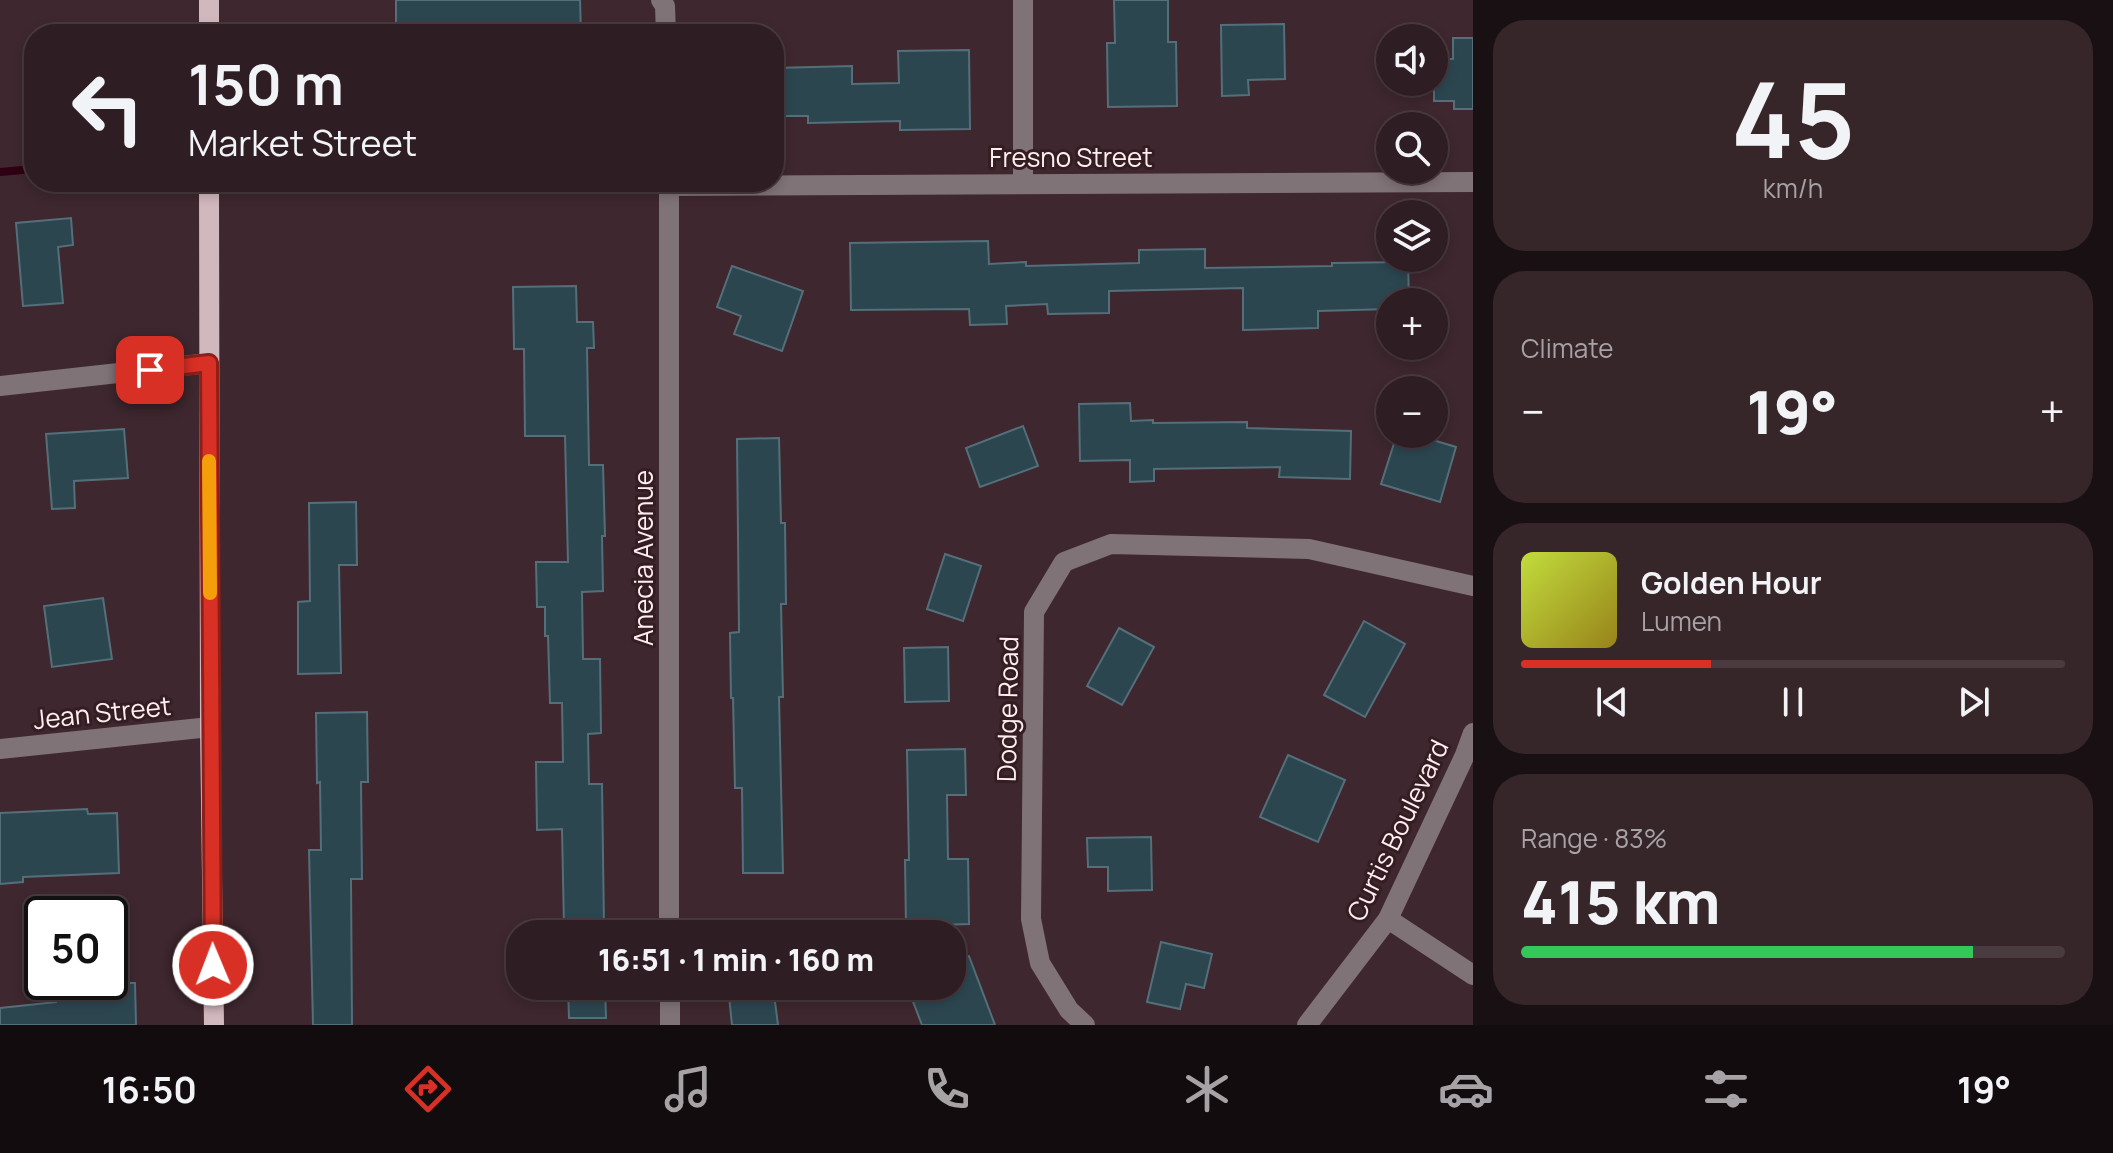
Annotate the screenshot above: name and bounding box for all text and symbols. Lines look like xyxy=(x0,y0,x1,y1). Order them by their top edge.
map controls xyxy=(1376,24,1448,448)
button: sound xyxy=(1376,24,1448,96)
text: 150 m xyxy=(188,45,344,122)
text: 45 xyxy=(1731,47,1855,189)
icon: left xyxy=(56,56,160,160)
button: search xyxy=(1376,112,1448,184)
text: Market Street xyxy=(188,118,417,167)
street label: Fresno Street xyxy=(989,139,1153,175)
text: km/h xyxy=(1763,170,1823,206)
button: layers xyxy=(1376,200,1448,272)
button: + xyxy=(1376,288,1448,360)
text: Climate xyxy=(1521,330,1613,366)
pin xyxy=(116,336,184,404)
icon: arrive xyxy=(128,348,172,392)
text: 19° xyxy=(1746,370,1838,452)
button: − xyxy=(1376,376,1448,448)
text: − xyxy=(1521,381,1545,441)
text: + xyxy=(2040,381,2065,441)
street label: Anecia Avenue xyxy=(625,470,661,646)
text: Golden Hour xyxy=(1641,562,1822,603)
text: Lumen xyxy=(1641,603,1722,639)
street label: Dodge Road xyxy=(988,636,1026,782)
icon: previous xyxy=(1590,680,1634,724)
icon: pause xyxy=(1771,680,1815,724)
icon: next xyxy=(1952,680,1996,724)
street label: Jean Street xyxy=(31,687,173,737)
street label: Curtis Boulevard xyxy=(1337,733,1457,927)
text: Range · 83% xyxy=(1521,820,1667,856)
text: 415 km xyxy=(1521,860,1721,942)
speed limit sign: 50 xyxy=(24,896,128,1000)
position arrow xyxy=(171,923,255,1007)
text: 16:51 · 1 min · 160 m xyxy=(598,939,874,980)
icon: directions xyxy=(400,1061,456,1117)
icon: music xyxy=(660,1061,716,1117)
icon: phone xyxy=(919,1061,975,1117)
icon: climate xyxy=(1179,1061,1235,1117)
icon: car xyxy=(1438,1061,1494,1117)
icon: filters xyxy=(1698,1061,1754,1117)
text: 16:50 xyxy=(102,1065,197,1114)
text: 19° xyxy=(1957,1065,2011,1114)

